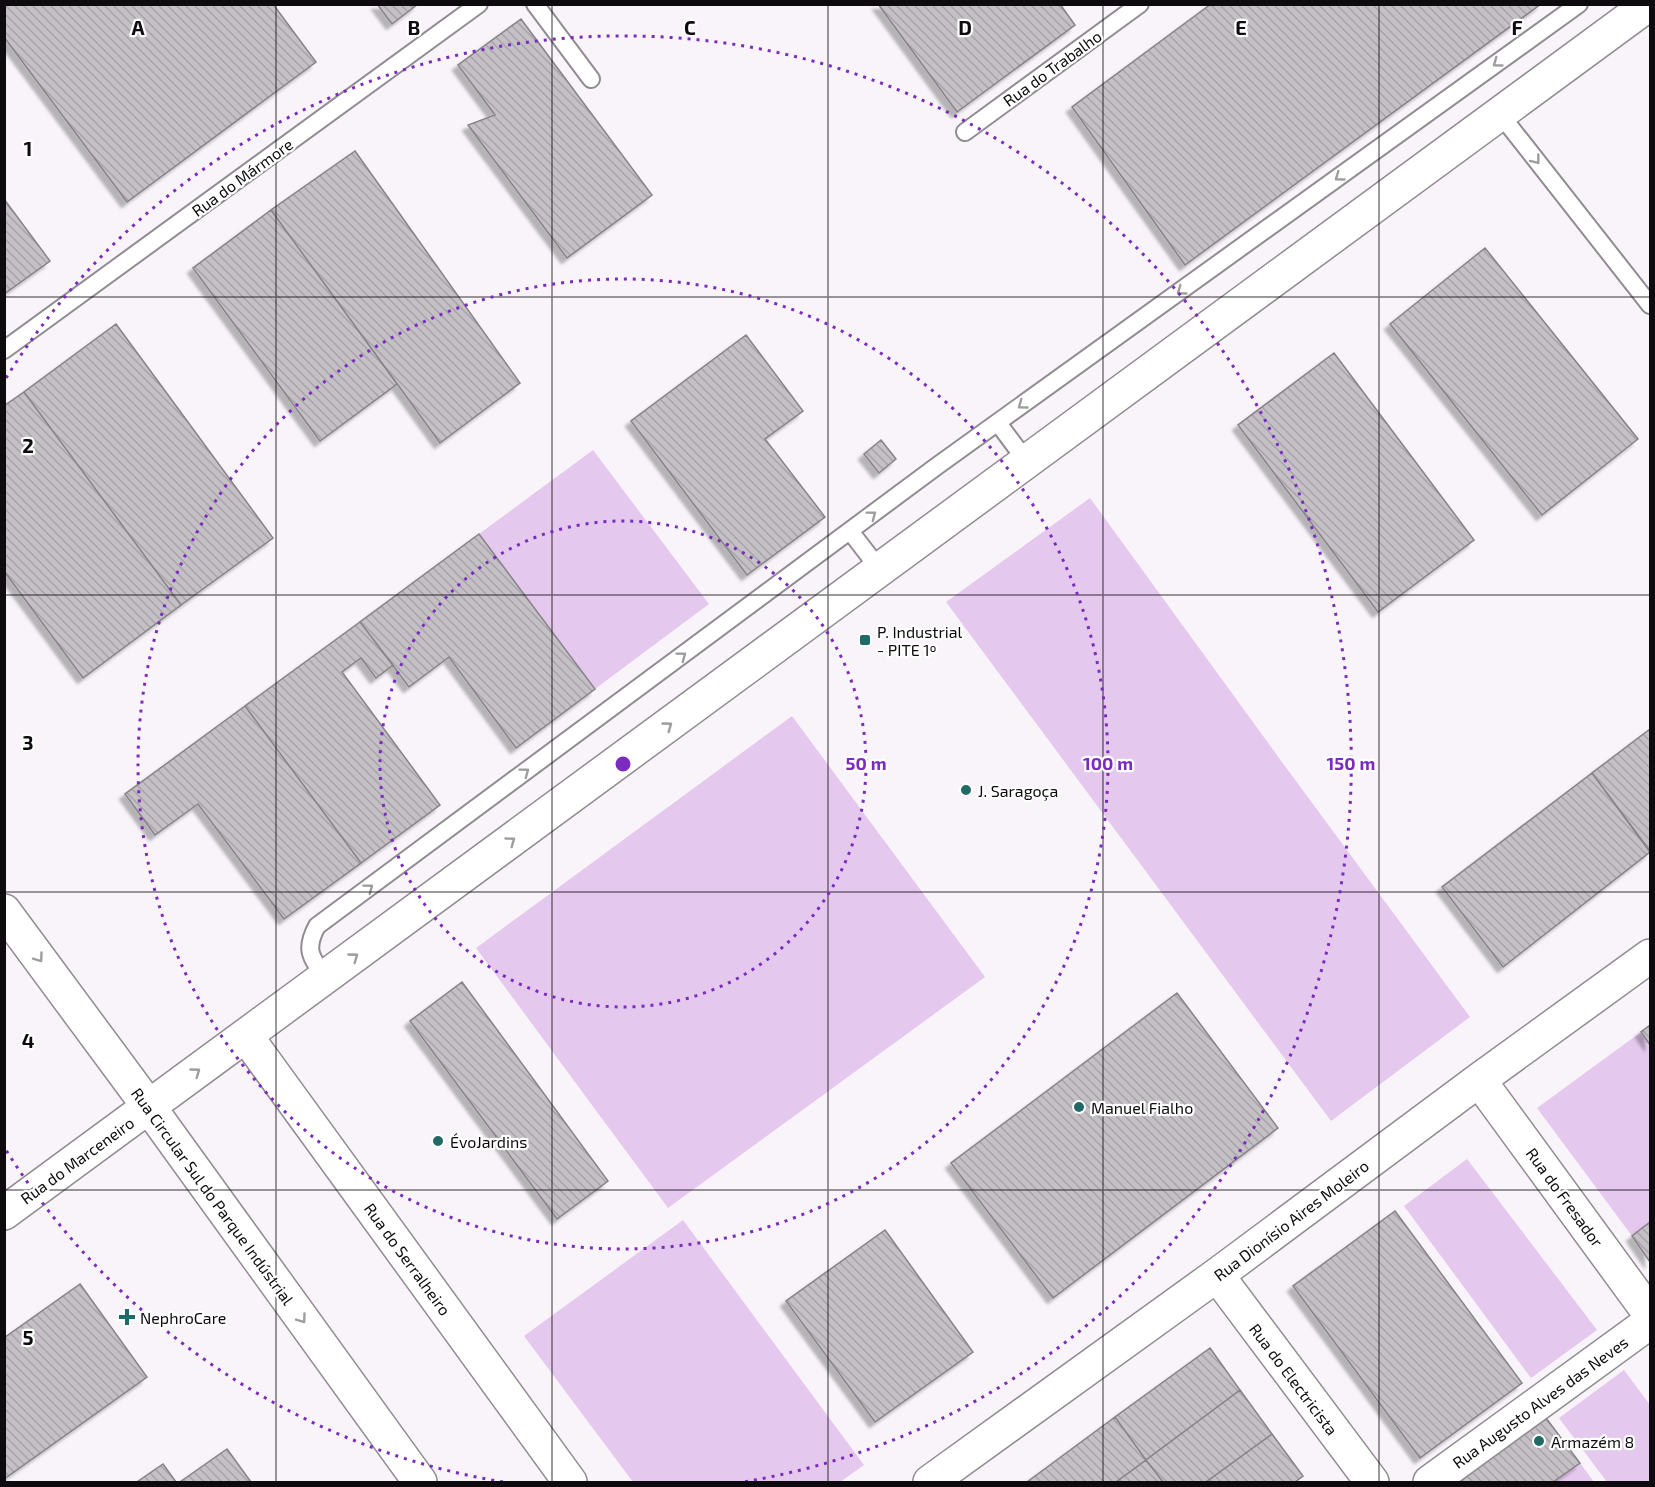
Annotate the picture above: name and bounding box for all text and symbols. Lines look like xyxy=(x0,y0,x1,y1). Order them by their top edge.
text: A xyxy=(131,15,145,39)
text: B xyxy=(408,15,420,39)
text: C xyxy=(684,15,696,39)
text: D xyxy=(958,15,972,39)
text: E xyxy=(1235,15,1247,39)
text: F xyxy=(1511,15,1523,39)
street label: Rua do Trabalho xyxy=(999,26,1105,110)
one-way arrow xyxy=(1493,56,1504,67)
street label: Rua do Mármore xyxy=(188,134,296,220)
text: 1 xyxy=(24,136,32,160)
one-way arrow xyxy=(1529,153,1540,164)
one-way arrow xyxy=(1334,170,1345,181)
one-way arrow xyxy=(1176,284,1187,295)
one-way arrow xyxy=(1018,398,1029,409)
text: 2 xyxy=(22,433,34,457)
one-way arrow xyxy=(866,511,877,522)
place label: P. Industrial - PITE 1º xyxy=(877,622,963,659)
marker: P. Industrial - PITE 1º xyxy=(858,633,872,647)
one-way arrow xyxy=(675,652,686,663)
one-way arrow xyxy=(661,722,672,733)
text: 3 xyxy=(22,730,34,754)
text: 50 m xyxy=(845,752,887,774)
text: 100 m xyxy=(1083,752,1133,774)
text: 150 m xyxy=(1327,752,1375,774)
centre of rings xyxy=(613,754,633,774)
one-way arrow xyxy=(519,768,530,779)
place label: J. Saragoça xyxy=(978,781,1058,801)
marker: J. Saragoça xyxy=(959,783,973,797)
one-way arrow xyxy=(504,838,515,849)
one-way arrow xyxy=(362,884,373,895)
one-way arrow xyxy=(32,951,43,962)
one-way arrow xyxy=(347,953,358,964)
text: 4 xyxy=(22,1028,35,1052)
one-way arrow xyxy=(190,1068,201,1079)
street label: Rua Circular Sul do Parque Indústrial xyxy=(128,1084,298,1308)
place label: Manuel Fialho xyxy=(1091,1098,1193,1117)
marker: Manuel Fialho xyxy=(1072,1100,1086,1114)
street label: Rua do Marceneiro xyxy=(17,1112,137,1208)
place label: ÉvoJardins xyxy=(450,1132,527,1151)
marker: ÉvoJardins xyxy=(431,1134,445,1148)
street label: Rua do Fresador xyxy=(1523,1144,1608,1251)
street label: Rua Dionísio Aires Moleiro xyxy=(1210,1156,1372,1284)
street label: Rua do Serralheiro xyxy=(361,1199,455,1319)
marker: NephroCare xyxy=(118,1308,136,1326)
place label: NephroCare xyxy=(140,1308,226,1327)
one-way arrow xyxy=(295,1313,306,1324)
street label: Rua do Electricista xyxy=(1246,1320,1342,1438)
text: 5 xyxy=(22,1325,34,1349)
street label: Rua Augusto Alves das Neves xyxy=(1449,1332,1631,1472)
place label: Armazém 8 xyxy=(1551,1432,1634,1451)
marker: Armazém 8 xyxy=(1532,1434,1546,1448)

